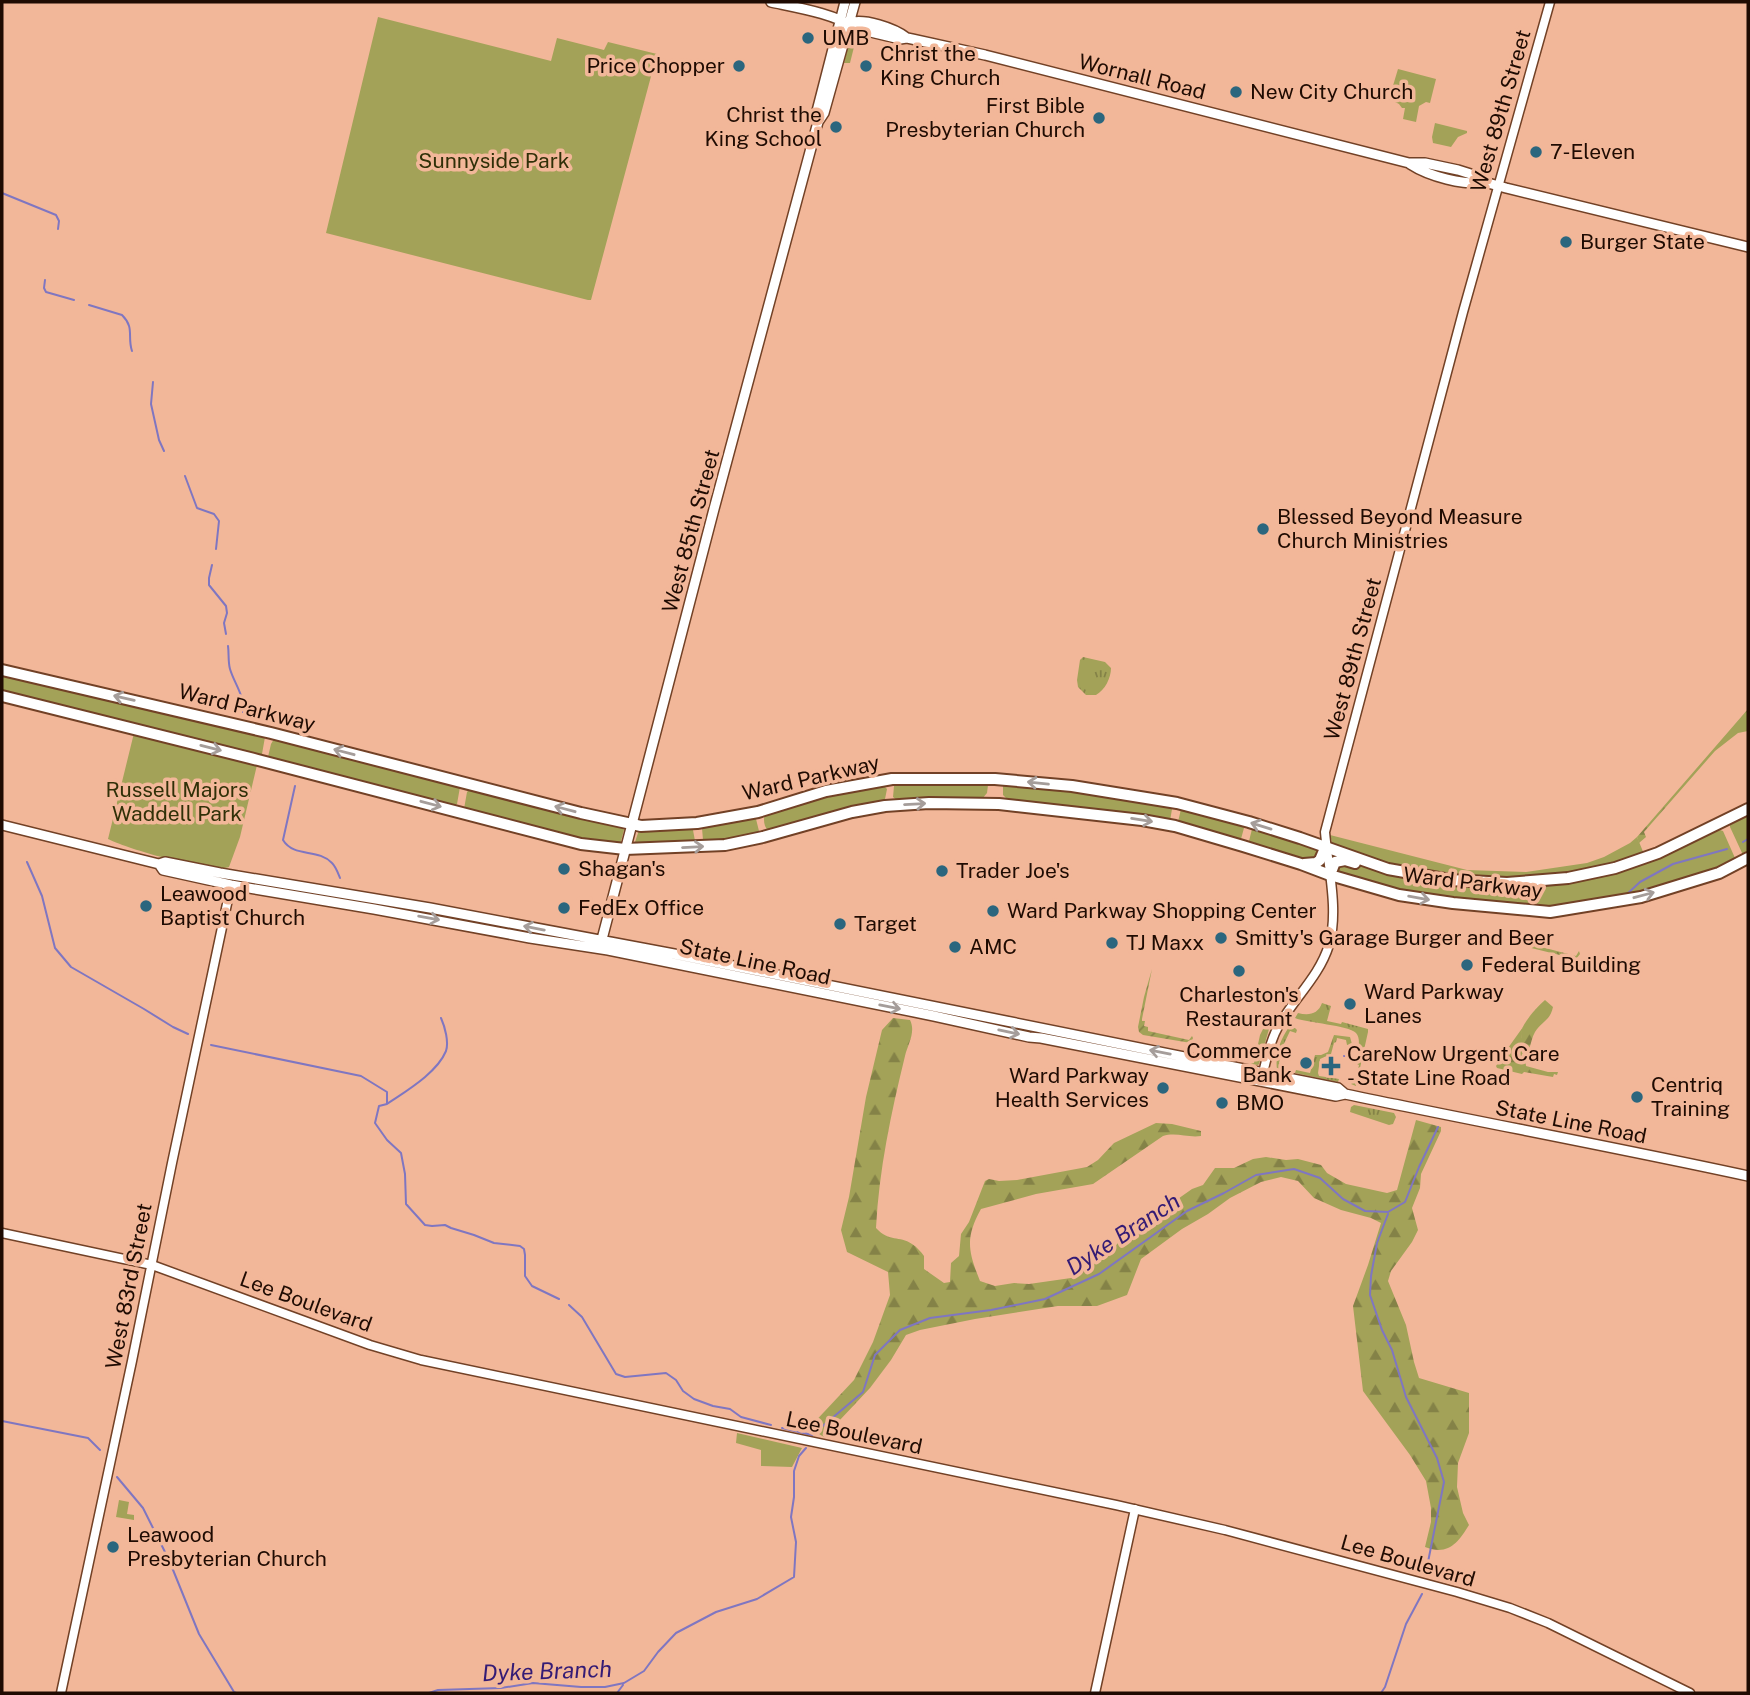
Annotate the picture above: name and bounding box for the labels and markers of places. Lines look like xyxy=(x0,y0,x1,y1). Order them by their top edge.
place label: UMB xyxy=(822,25,869,50)
marker: UMB xyxy=(800,30,816,46)
place label: Christ the King Church xyxy=(880,41,1000,90)
place label: Price Chopper xyxy=(586,53,725,78)
marker: Price Chopper xyxy=(731,58,747,74)
marker: Christ the King Church xyxy=(858,58,874,74)
place label: New City Church xyxy=(1250,79,1413,104)
marker: New City Church xyxy=(1228,84,1244,100)
place label: First Bible Presbyterian Church xyxy=(885,93,1085,142)
place label: Christ the King School xyxy=(704,102,822,151)
marker: First Bible Presbyterian Church xyxy=(1091,110,1107,126)
marker: Christ the King School xyxy=(828,119,844,135)
place label: 7-Eleven xyxy=(1550,139,1635,164)
marker: 7-Eleven xyxy=(1528,144,1544,160)
place label: Burger State xyxy=(1580,229,1705,254)
marker: Burger State xyxy=(1558,234,1574,250)
place label: Blessed Beyond Measure Church Ministries xyxy=(1277,504,1523,553)
marker: Blessed Beyond Measure Church Ministries xyxy=(1255,521,1271,537)
place label: Shagan's xyxy=(578,856,665,881)
place label: Trader Joe's xyxy=(956,858,1070,883)
marker: Shagan's xyxy=(556,861,572,877)
marker: Trader Joe's xyxy=(934,863,950,879)
place label: Leawood Baptist Church xyxy=(160,881,305,930)
place label: FedEx Office xyxy=(578,895,704,920)
marker: Leawood Baptist Church xyxy=(138,898,154,914)
place label: Ward Parkway Shopping Center xyxy=(1007,898,1317,923)
marker: FedEx Office xyxy=(556,900,572,916)
marker: Ward Parkway Shopping Center xyxy=(985,903,1001,919)
place label: Target xyxy=(854,911,917,936)
marker: Target xyxy=(832,916,848,932)
place label: Smitty's Garage Burger and Beer xyxy=(1235,925,1554,950)
place label: TJ Maxx xyxy=(1126,930,1204,955)
marker: Smitty's Garage Burger and Beer xyxy=(1213,930,1229,946)
place label: AMC xyxy=(969,934,1017,959)
marker: TJ Maxx xyxy=(1104,935,1120,951)
marker: AMC xyxy=(947,939,963,955)
place label: Federal Building xyxy=(1481,952,1641,977)
marker: Federal Building xyxy=(1459,957,1475,973)
marker: Charleston's Restaurant xyxy=(1231,963,1247,979)
place label: Ward Parkway Lanes xyxy=(1364,979,1504,1028)
place label: Charleston's Restaurant xyxy=(1179,982,1299,1031)
marker: Ward Parkway Lanes xyxy=(1342,996,1358,1012)
place label: Commerce Bank xyxy=(1186,1038,1292,1087)
place label: CareNow Urgent Care - State Line Road xyxy=(1347,1041,1560,1090)
marker: Commerce Bank xyxy=(1298,1055,1314,1071)
marker: CareNow Urgent Care - State Line Road xyxy=(1321,1056,1341,1076)
place label: Ward Parkway Health Services xyxy=(995,1063,1149,1112)
place label: Centriq Training xyxy=(1651,1072,1730,1121)
marker: Ward Parkway Health Services xyxy=(1155,1080,1171,1096)
marker: Centriq Training xyxy=(1629,1089,1645,1105)
place label: BMO xyxy=(1236,1090,1284,1115)
marker: BMO xyxy=(1214,1095,1230,1111)
place label: Leawood Presbyterian Church xyxy=(127,1522,327,1571)
marker: Leawood Presbyterian Church xyxy=(105,1539,121,1555)

